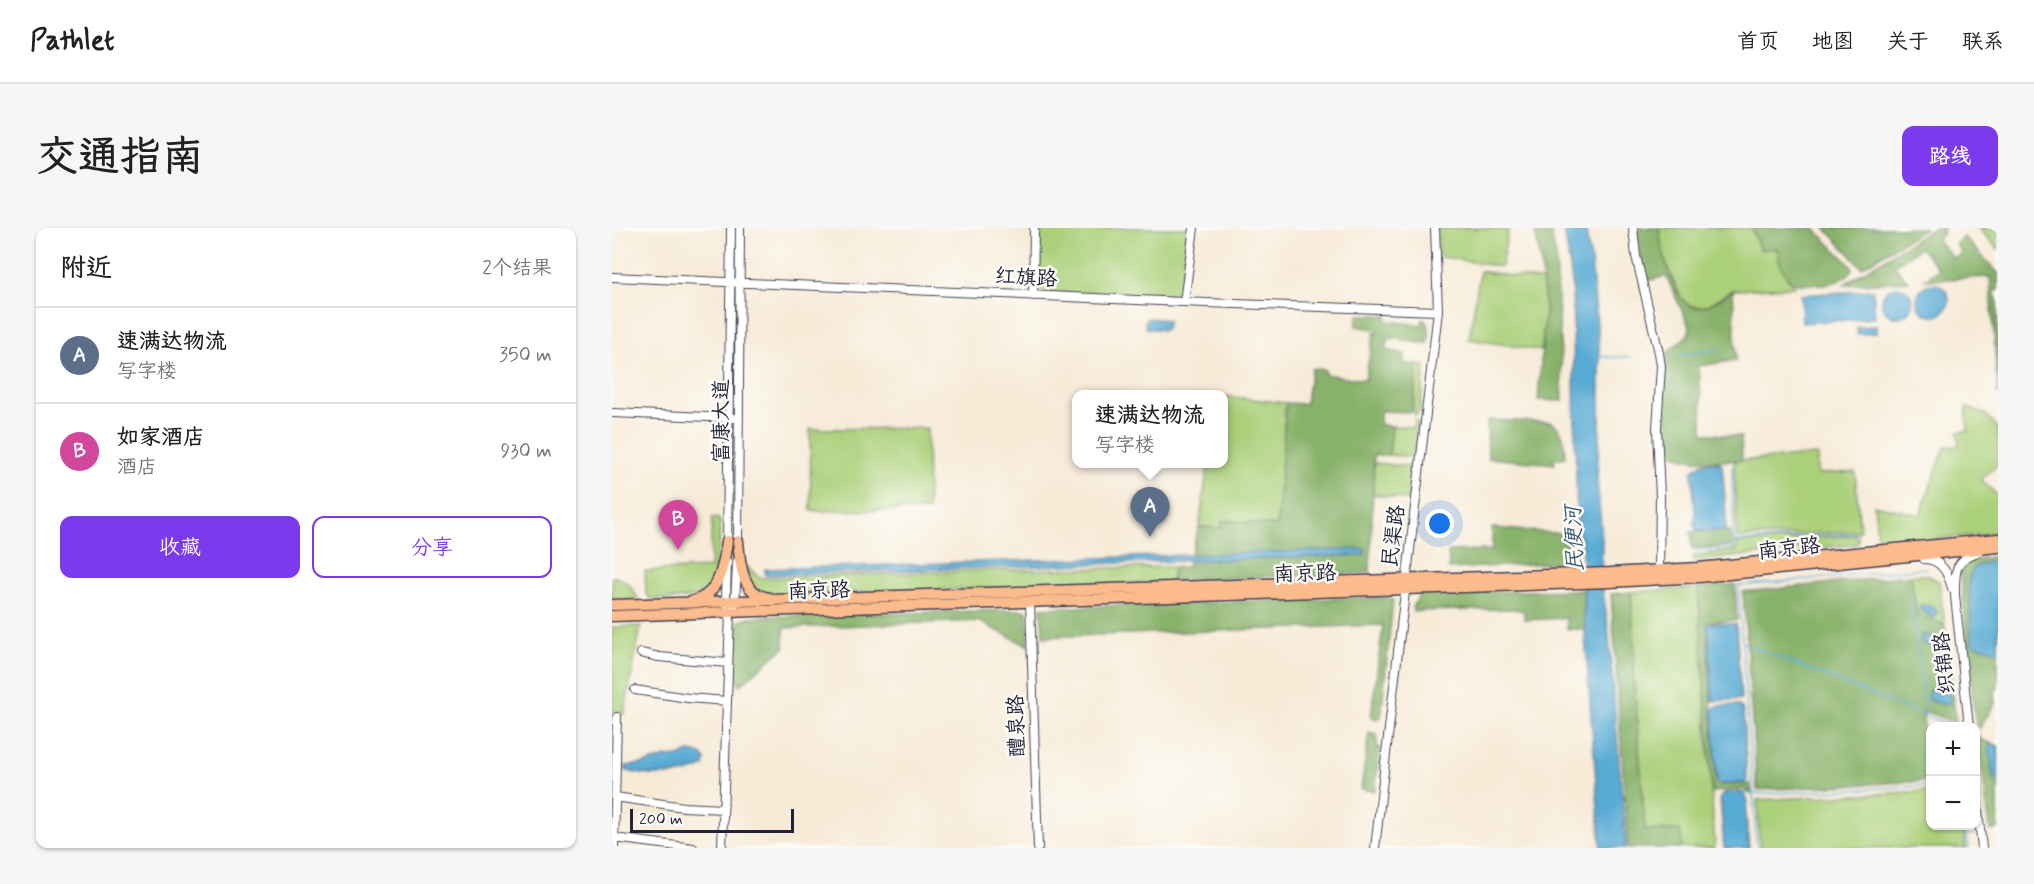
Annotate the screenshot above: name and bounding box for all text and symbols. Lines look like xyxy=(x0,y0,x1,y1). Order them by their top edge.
text: Pathlet xyxy=(30,23,114,60)
text: 首页 xyxy=(1737,28,1779,56)
text: 地图 xyxy=(1812,28,1854,56)
text: 关于 xyxy=(1887,28,1929,56)
text: 联系 xyxy=(1962,28,2004,56)
button: 路线 xyxy=(1902,126,1998,186)
text: 交通指南 xyxy=(36,131,204,186)
text: 附近 xyxy=(60,252,112,286)
text: 2个结果 xyxy=(482,255,552,282)
street label: 红旗路 xyxy=(994,262,1058,294)
text: 速满达物流 xyxy=(117,328,227,356)
text: A xyxy=(73,342,86,369)
text: 350 m xyxy=(499,342,552,369)
text: 写字楼 xyxy=(117,358,177,385)
street label: 富康大道 xyxy=(708,379,736,463)
popup xyxy=(1072,390,1228,468)
text: 速满达物流 xyxy=(1095,402,1205,430)
text: 如家酒店 xyxy=(117,424,205,452)
text: 写字楼 xyxy=(1095,432,1155,459)
text: B xyxy=(73,438,86,465)
text: 930 m xyxy=(500,438,552,465)
text: 酒店 xyxy=(117,454,157,481)
pin: A xyxy=(1130,488,1170,537)
pin: B xyxy=(658,500,698,550)
water label: 民便河 xyxy=(1559,502,1591,573)
street label: 民渠路 xyxy=(1376,503,1412,569)
your location xyxy=(1425,509,1454,538)
button: 收藏 xyxy=(60,516,300,578)
button: 分享 xyxy=(312,516,552,578)
street label: 南京路 xyxy=(1756,532,1822,566)
street label: 南京路 xyxy=(1273,559,1337,589)
street label: 南京路 xyxy=(787,576,851,606)
street label: 织锦路 xyxy=(1928,630,1962,696)
street label: 醴泉路 xyxy=(1002,694,1032,758)
map controls xyxy=(1926,722,1980,830)
button: + xyxy=(1926,722,1980,776)
button: − xyxy=(1926,776,1980,830)
scale bar xyxy=(630,806,794,834)
text: 200 m xyxy=(639,809,683,830)

